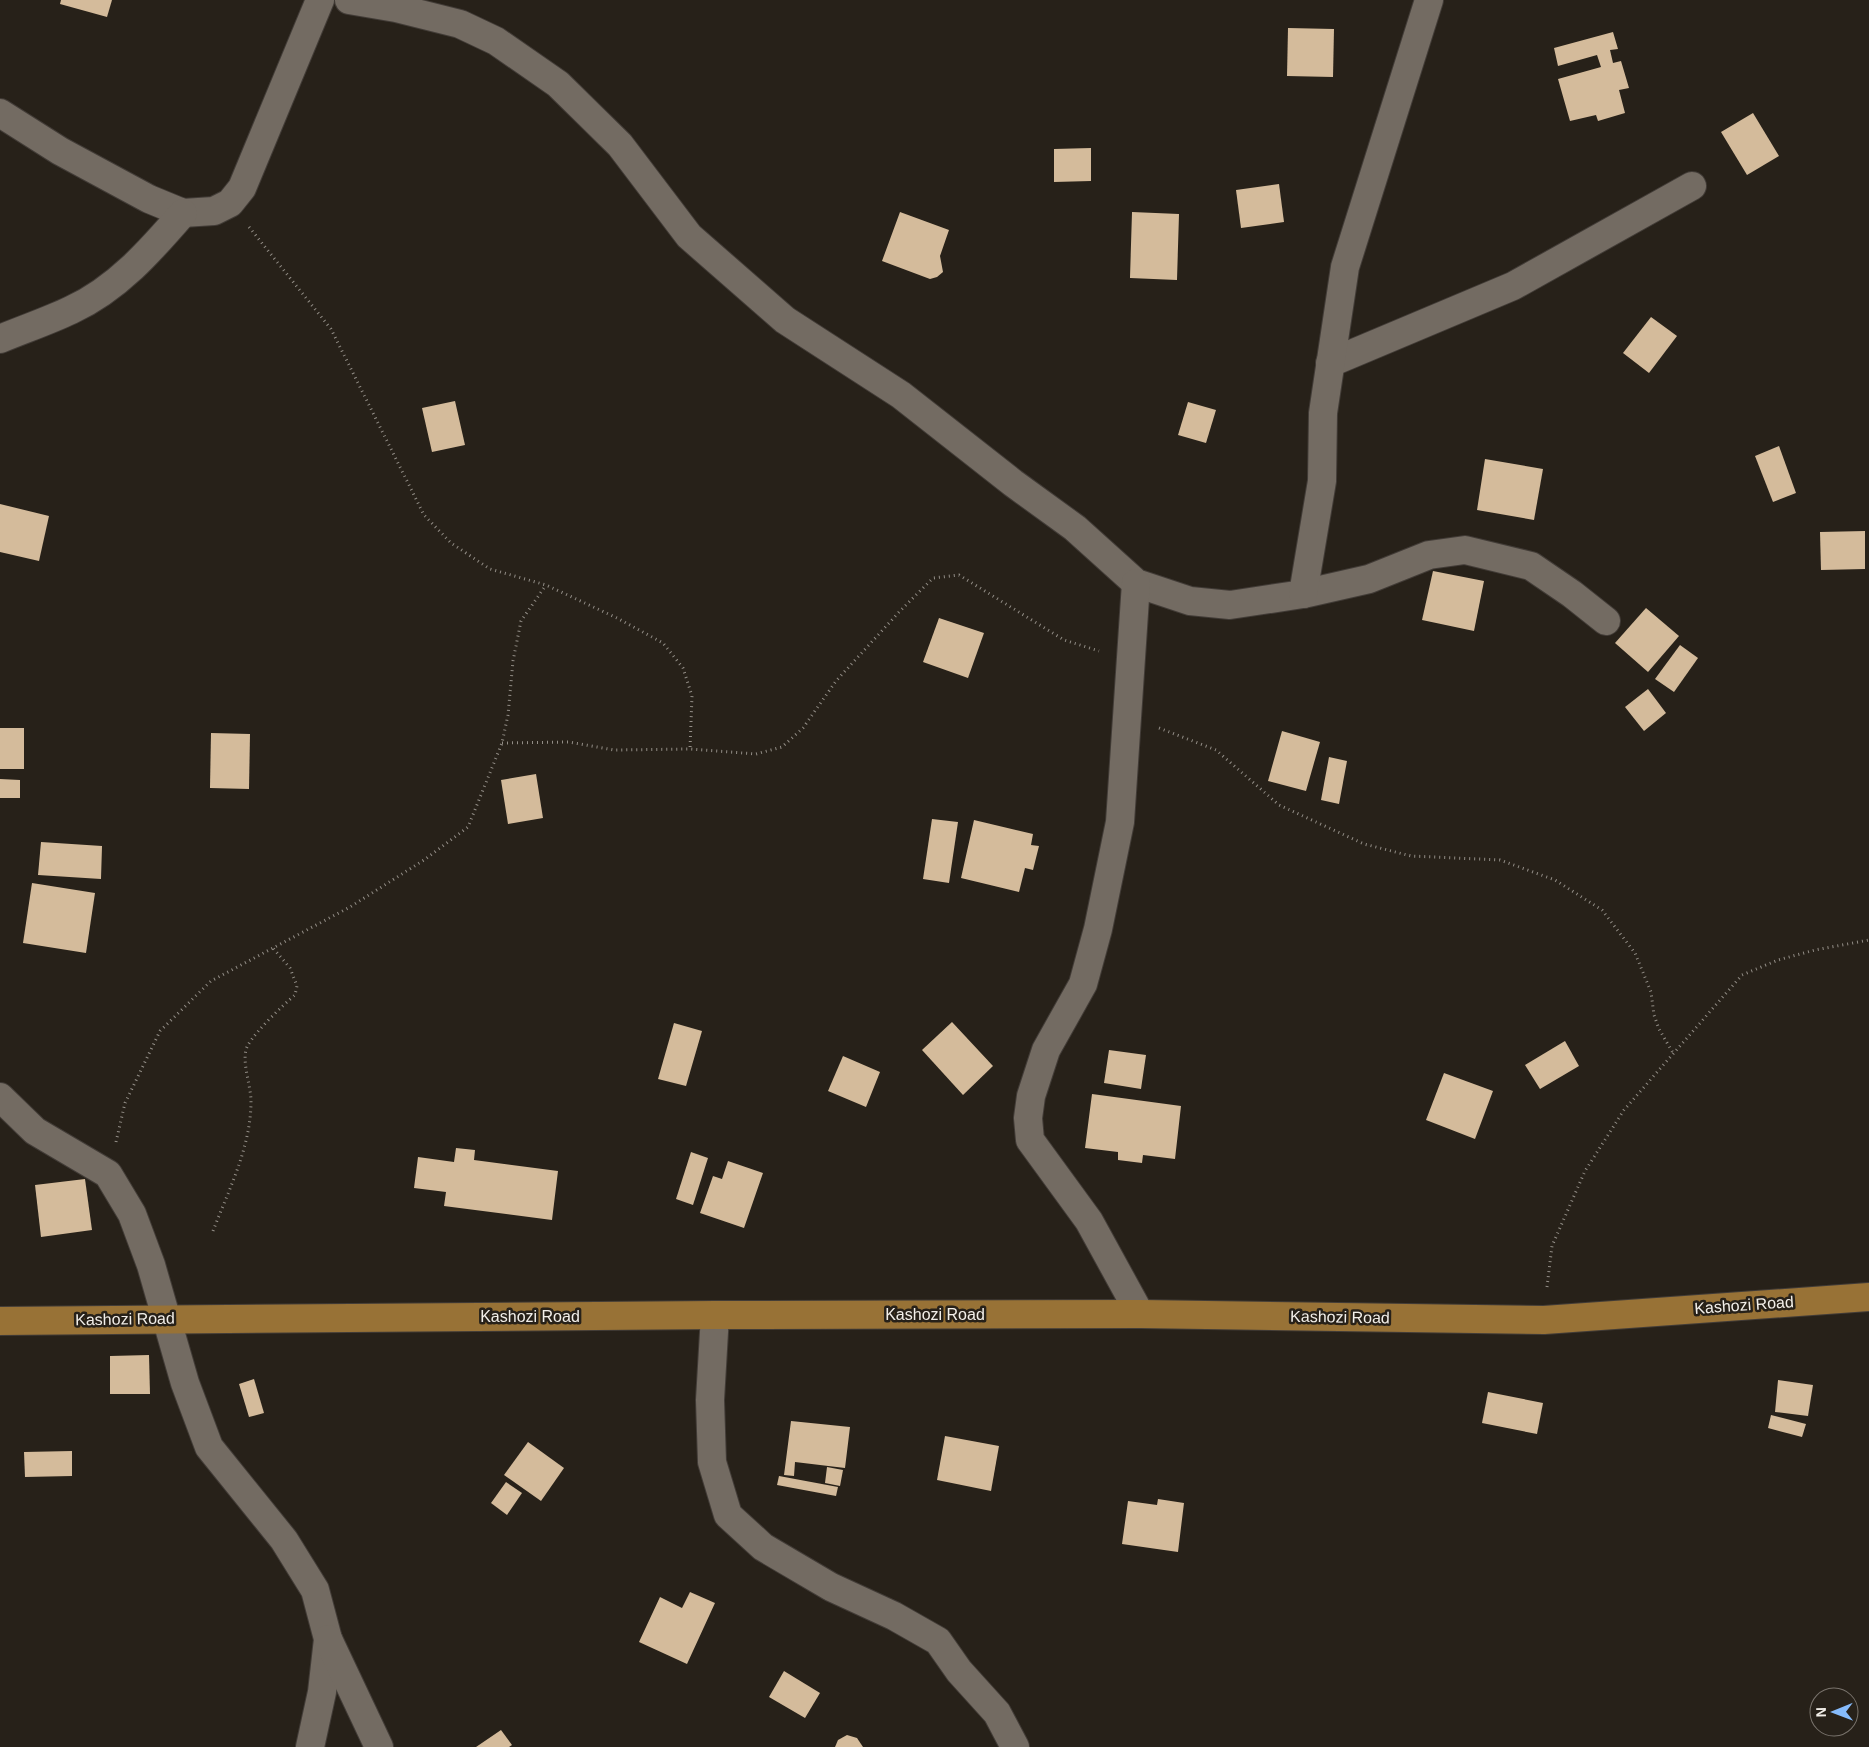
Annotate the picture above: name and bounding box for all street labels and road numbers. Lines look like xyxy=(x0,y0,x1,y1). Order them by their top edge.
street label: Kashozi Road xyxy=(1694,1293,1794,1317)
street label: Kashozi Road xyxy=(885,1306,985,1323)
street label: Kashozi Road xyxy=(480,1308,580,1325)
street label: Kashozi Road xyxy=(1290,1308,1390,1326)
street label: Kashozi Road xyxy=(75,1310,175,1328)

